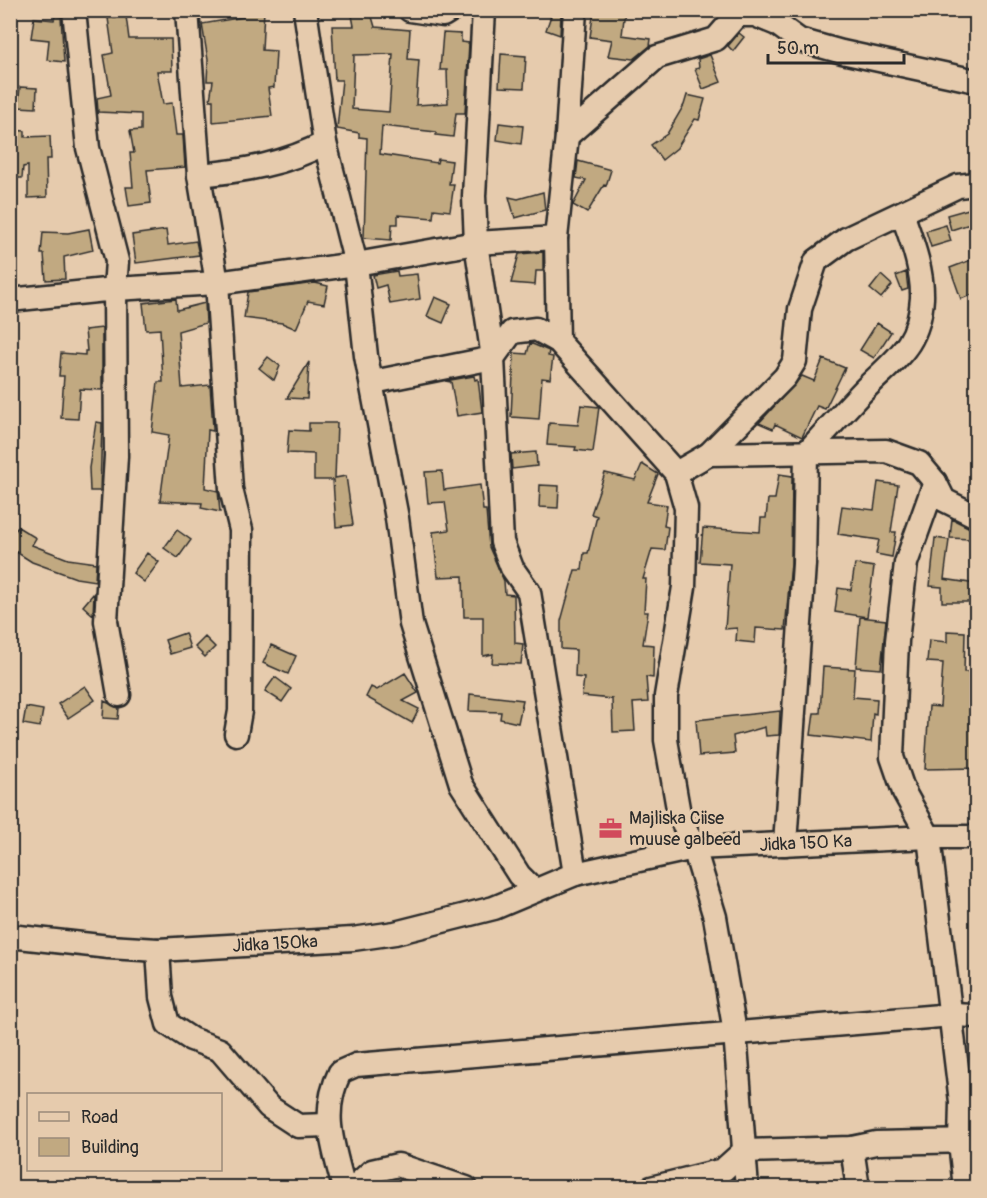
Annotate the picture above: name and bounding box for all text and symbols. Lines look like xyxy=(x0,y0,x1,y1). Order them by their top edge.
scale bar xyxy=(768,27,904,65)
text: 50 m xyxy=(777,37,819,60)
place label: Majliska Ciise muuse galbeed xyxy=(629,807,741,851)
office icon: Majliska Ciise muuse galbeed xyxy=(598,815,624,841)
street label: Jidka 150 Ka xyxy=(759,830,853,857)
street label: Jidka 150ka xyxy=(232,930,318,958)
legend xyxy=(27,1093,222,1171)
text: Road xyxy=(81,1106,118,1129)
text: Building xyxy=(81,1136,139,1159)

